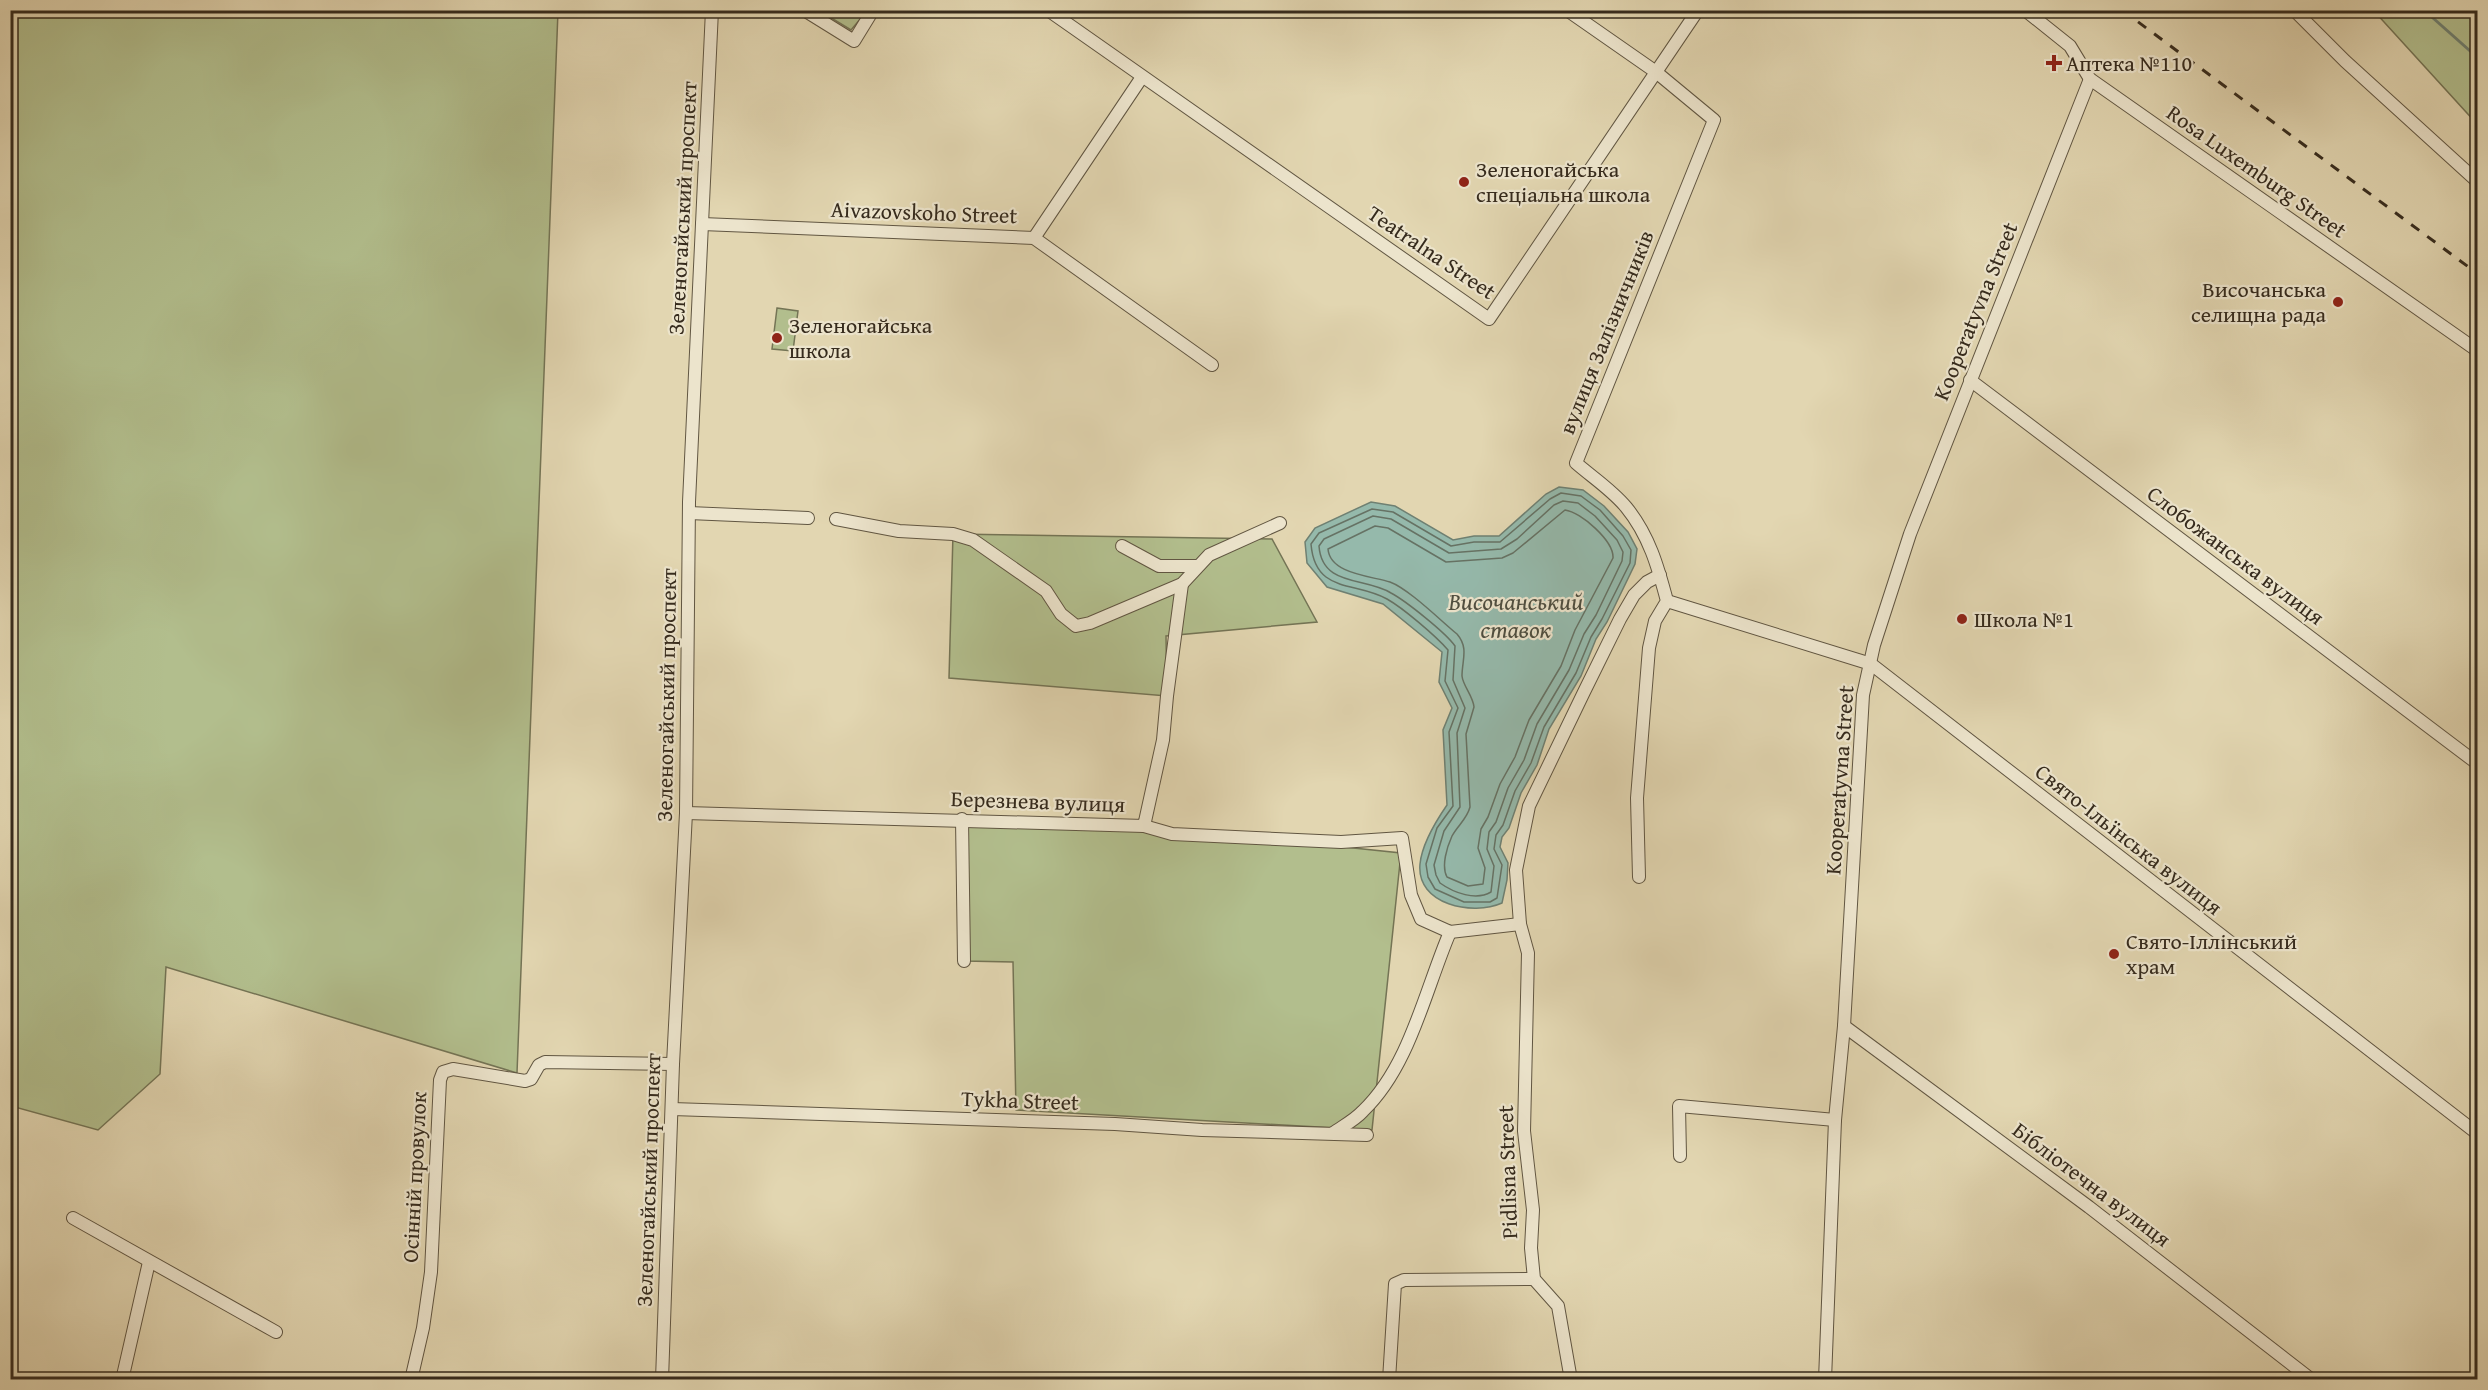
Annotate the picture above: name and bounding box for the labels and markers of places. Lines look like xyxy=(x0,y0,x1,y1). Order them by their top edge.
place label: Аптека №110 xyxy=(2066,47,2192,79)
marker: Аптека №110 xyxy=(2047,56,2061,70)
place label: Зеленогайська спеціальна школа xyxy=(1476,153,1651,210)
marker: Зеленогайська спеціальна школа xyxy=(1457,175,1471,189)
place label: Височанська селищна рада xyxy=(2191,273,2327,330)
marker: Височанська селищна рада xyxy=(2331,295,2345,309)
place label: Зеленогайська школа xyxy=(789,309,933,366)
marker: Зеленогайська школа xyxy=(770,331,784,345)
place label: Школа №1 xyxy=(1974,603,2074,635)
marker: Школа №1 xyxy=(1955,612,1969,626)
place label: Свято-Іллінський храм xyxy=(2126,925,2297,982)
marker: Свято-Іллінський храм xyxy=(2107,947,2121,961)

